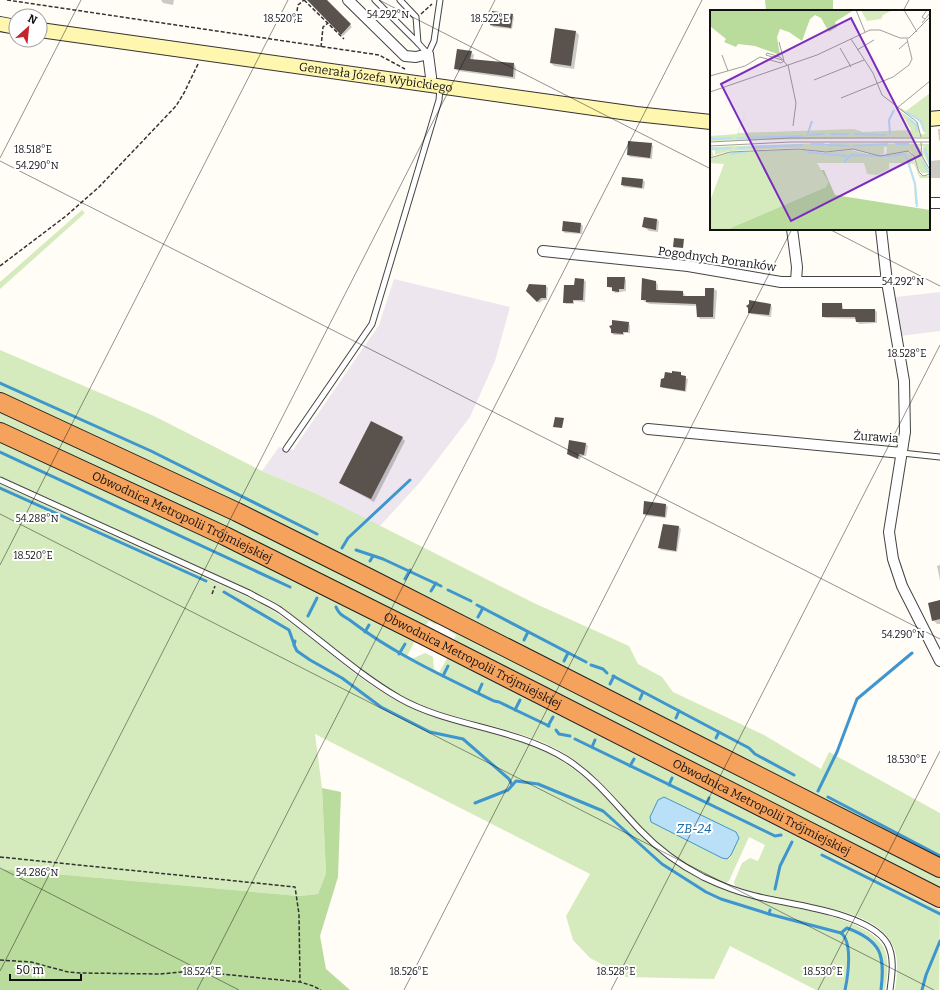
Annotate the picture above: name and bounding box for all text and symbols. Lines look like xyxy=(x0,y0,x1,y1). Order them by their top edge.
north arrow xyxy=(8,8,48,48)
text: 54.292°N xyxy=(367,9,409,21)
inset map xyxy=(710,10,930,230)
text: N xyxy=(26,12,39,27)
text: 18.520°E xyxy=(263,13,303,25)
text: 18.522°E xyxy=(471,13,509,25)
street label: Generała Józefa Wybickiego xyxy=(298,60,453,95)
text: 18.518°E xyxy=(14,144,52,156)
text: 54.290°N xyxy=(15,160,59,172)
street label: Pogodnych Poranków xyxy=(657,244,777,274)
text: 54.292°N xyxy=(882,276,924,288)
text: 18.528°E xyxy=(887,348,927,360)
street label: Żurawia xyxy=(853,427,900,446)
street label: Obwodnica Metropolii Trójmiejskiej xyxy=(90,468,275,566)
text: 54.288°N xyxy=(15,513,59,525)
text: 18.520°E xyxy=(13,550,53,562)
street label: Obwodnica Metropolii Trójmiejskiej xyxy=(381,609,564,711)
text: 54.290°N xyxy=(881,629,925,641)
text: 18.530°E xyxy=(887,754,927,766)
street label: Obwodnica Metropolii Trójmiejskiej xyxy=(670,756,853,858)
water label: ZB-24 xyxy=(677,821,711,836)
text: 54.286°N xyxy=(16,867,58,879)
scale bar xyxy=(10,956,81,982)
text: 50 m xyxy=(16,963,45,977)
text: 18.524°E xyxy=(183,966,221,978)
text: 18.526°E xyxy=(390,966,428,978)
text: 18.528°E xyxy=(596,966,636,978)
text: 18.530°E xyxy=(803,966,843,978)

